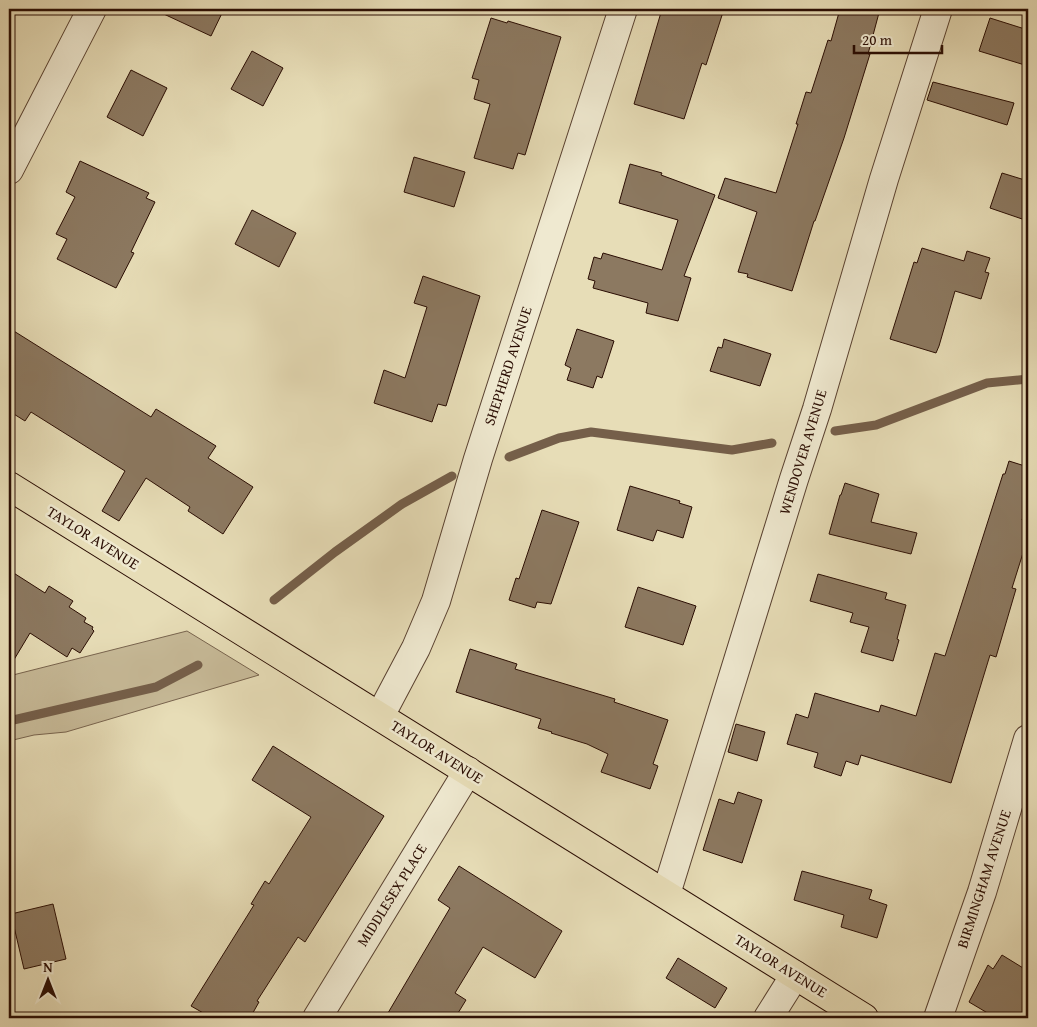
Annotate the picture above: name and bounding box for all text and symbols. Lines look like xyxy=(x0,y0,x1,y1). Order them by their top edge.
scale bar xyxy=(854,22,942,54)
text: 20 m xyxy=(862,29,893,50)
street label: SHEPHERD AVENUE xyxy=(478,303,537,428)
street label: WENDOVER AVENUE xyxy=(773,386,832,517)
street label: TAYLOR AVENUE xyxy=(43,501,144,575)
street label: TAYLOR AVENUE xyxy=(387,715,488,789)
street label: BIRMINGHAM AVENUE xyxy=(951,806,1016,951)
street label: MIDDLESEX PLACE xyxy=(352,839,432,950)
street label: TAYLOR AVENUE xyxy=(731,929,832,1003)
north arrow xyxy=(22,954,72,1004)
text: N xyxy=(43,957,53,977)

